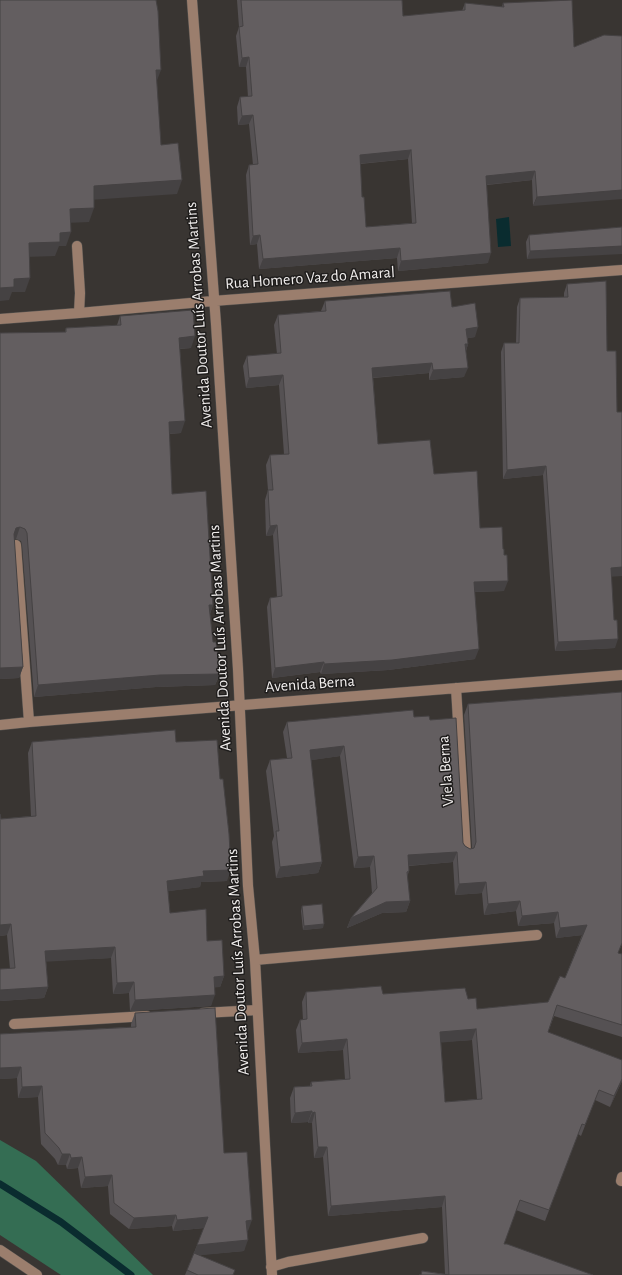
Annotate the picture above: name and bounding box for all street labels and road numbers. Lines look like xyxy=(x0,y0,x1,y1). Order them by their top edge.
street label: Avenida Doutor Luís Arrobas Martins xyxy=(182,201,216,429)
street label: Rua Homero Vaz do Amaral xyxy=(225,262,395,294)
street label: Avenida Doutor Luís Arrobas Martins xyxy=(204,524,236,752)
street label: Avenida Berna xyxy=(264,671,356,697)
street label: Viela Berna xyxy=(434,735,458,807)
street label: Avenida Doutor Luís Arrobas Martins xyxy=(222,848,254,1076)

